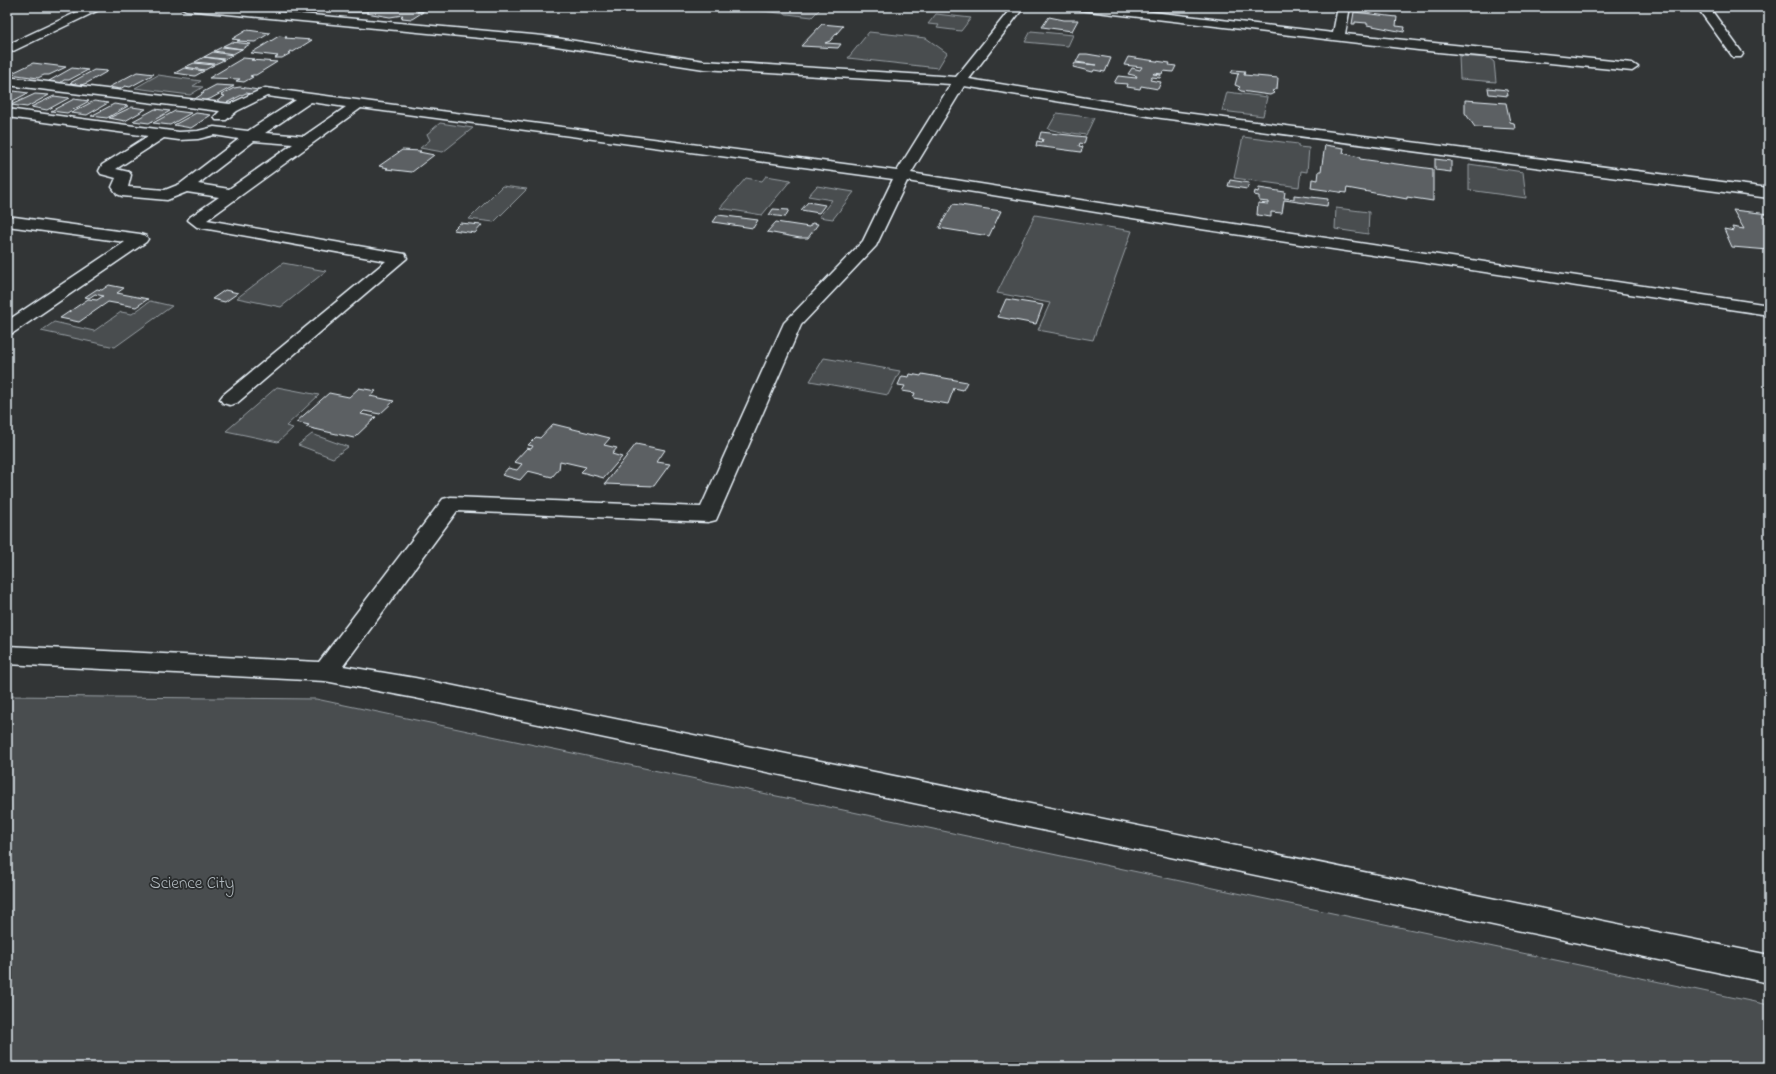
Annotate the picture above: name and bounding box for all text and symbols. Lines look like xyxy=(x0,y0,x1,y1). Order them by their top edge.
park label: Science City xyxy=(150,871,234,897)

